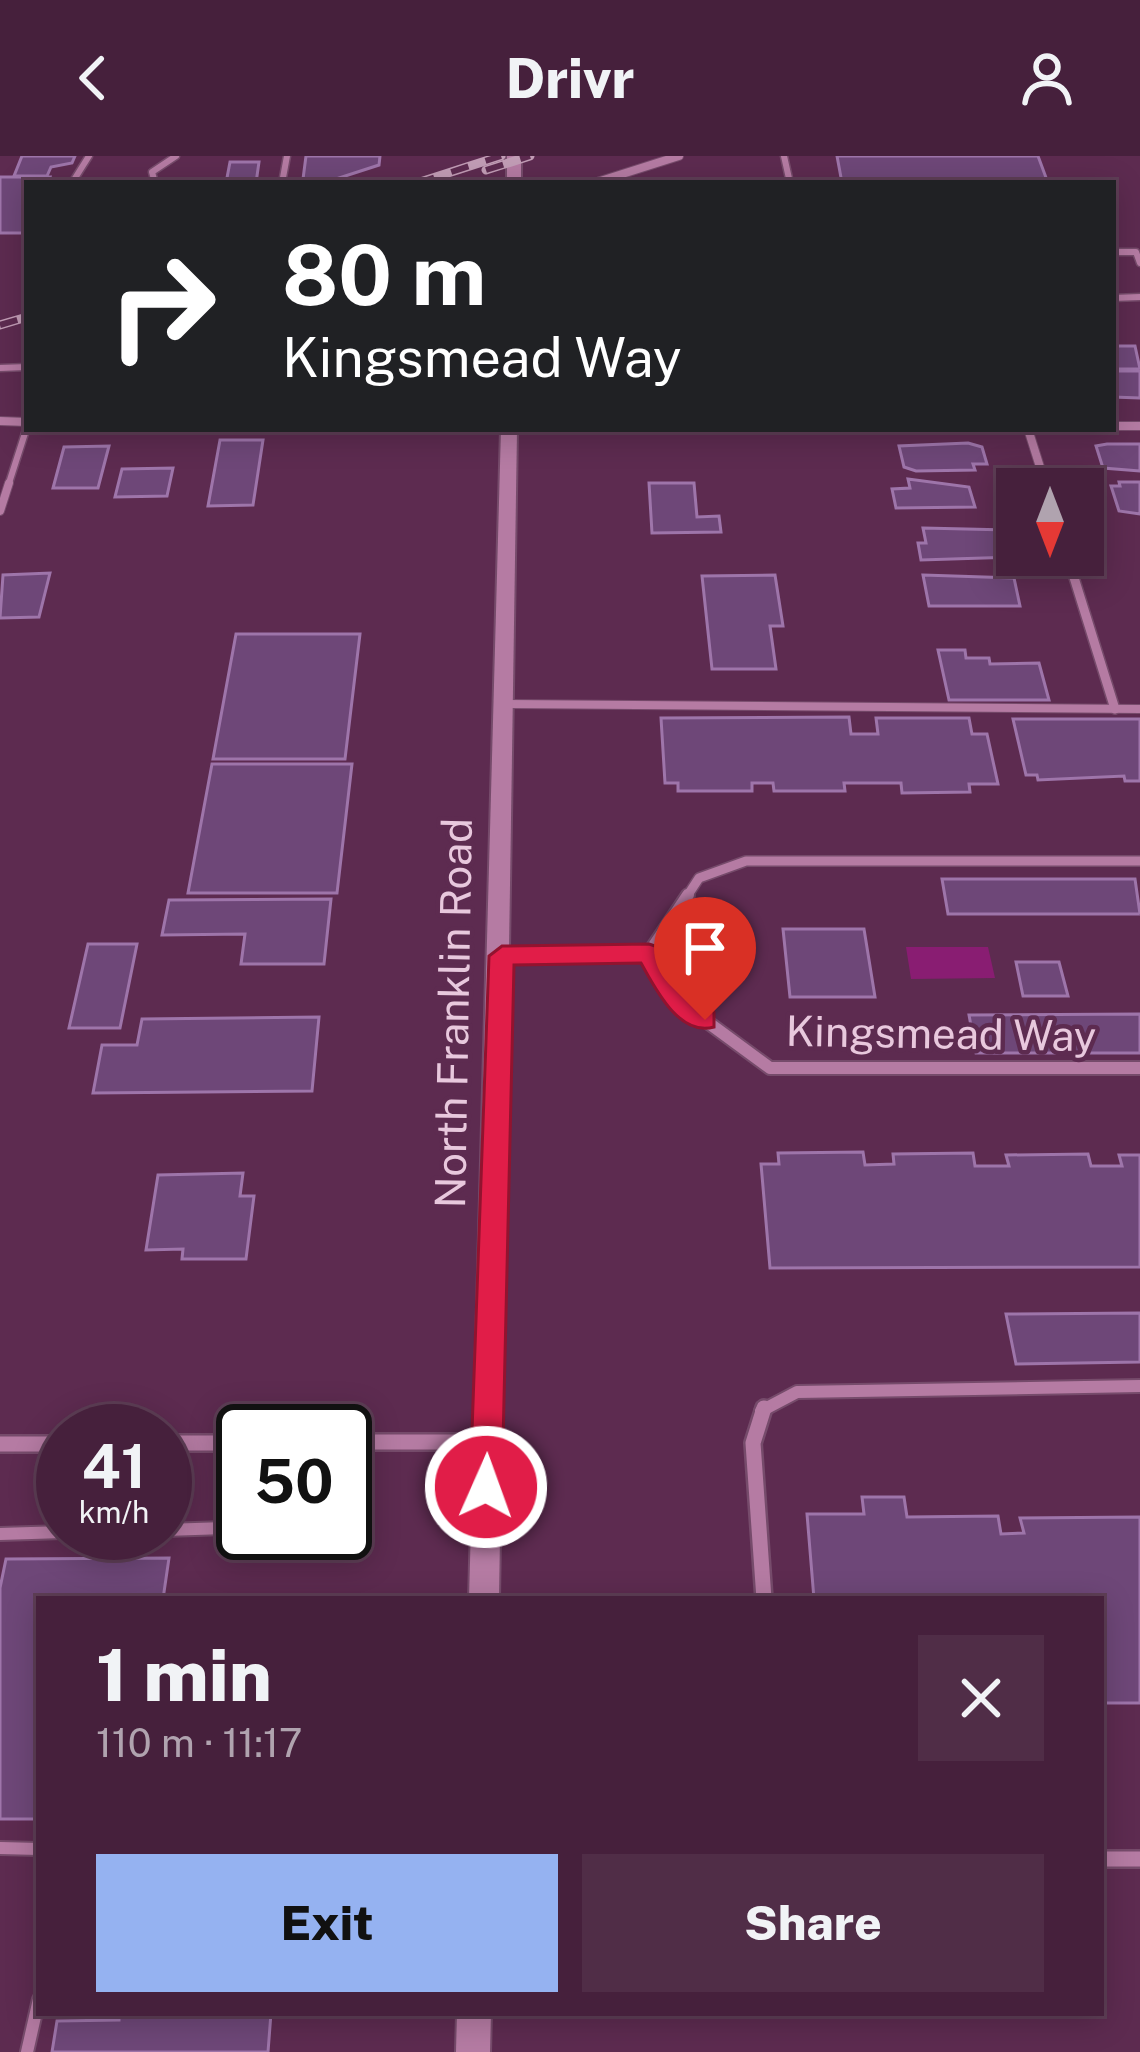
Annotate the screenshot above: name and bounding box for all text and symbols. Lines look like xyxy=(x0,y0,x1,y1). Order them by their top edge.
icon: back xyxy=(60,45,126,111)
icon: person xyxy=(1014,45,1080,111)
text: Drivr xyxy=(506,47,634,110)
text: 80 m xyxy=(282,225,486,324)
icon: right xyxy=(84,228,240,384)
text: Kingsmead Way xyxy=(282,326,682,389)
north arrow xyxy=(996,468,1104,576)
map controls xyxy=(996,468,1104,576)
street label: North Franklin Road xyxy=(425,817,481,1209)
pin xyxy=(654,897,756,1020)
icon: arrive xyxy=(672,915,738,981)
street label: Kingsmead Way xyxy=(785,1006,1097,1060)
speed limit sign: 50 xyxy=(216,1404,372,1560)
position arrow xyxy=(423,1424,549,1550)
text: 41 xyxy=(81,1431,147,1502)
text: km/h xyxy=(79,1494,149,1530)
text: 1 min xyxy=(96,1633,272,1717)
button: close xyxy=(918,1635,1044,1761)
text: 110 m · 11:17 xyxy=(96,1720,302,1766)
button: Exit xyxy=(96,1854,558,1992)
button: Share xyxy=(582,1854,1044,1992)

